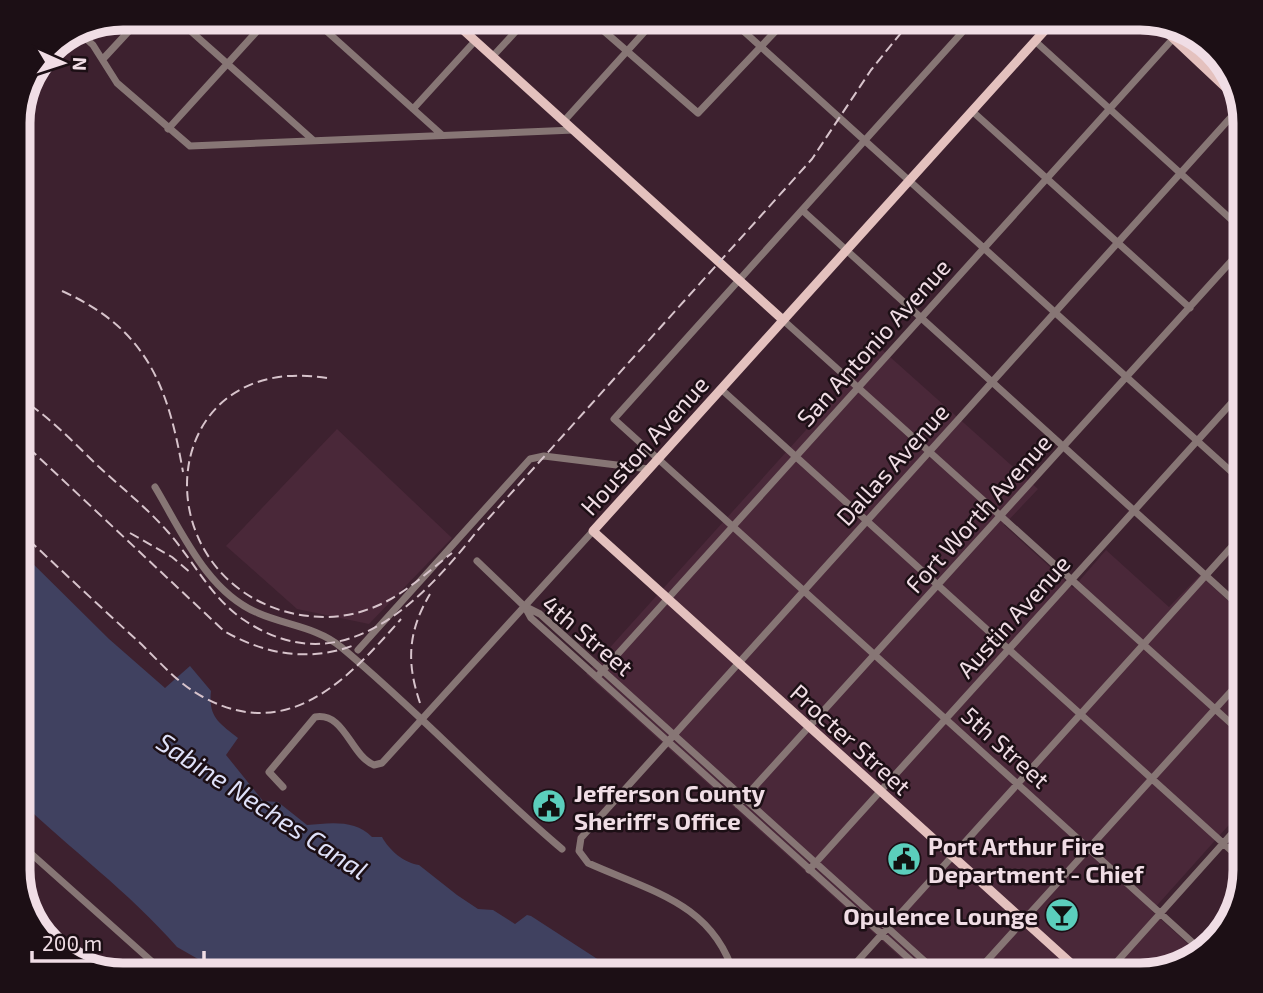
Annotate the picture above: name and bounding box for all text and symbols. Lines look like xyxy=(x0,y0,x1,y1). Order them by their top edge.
north arrow xyxy=(28,28,98,98)
text: N xyxy=(69,56,92,71)
street label: San Antonio Avenue xyxy=(790,252,956,432)
street label: Houston Avenue xyxy=(574,369,714,521)
street label: Dallas Avenue xyxy=(830,397,954,531)
street label: Fort Worth Avenue xyxy=(899,428,1057,598)
street label: Austin Avenue xyxy=(950,549,1076,683)
street label: 4th Street xyxy=(537,589,639,681)
street label: Procter Street xyxy=(785,677,917,801)
street label: 5th Street xyxy=(956,700,1056,794)
water label: Sabine Neches Canal xyxy=(152,725,374,885)
place label: Jefferson County Sheriff's Office xyxy=(574,778,766,835)
public building icon: Jefferson County Sheriff's Office xyxy=(530,787,568,825)
place label: Port Arthur Fire Department - Chief xyxy=(928,831,1145,888)
public building icon: Port Arthur Fire Department - Chief xyxy=(885,840,923,878)
bar icon: Opulence Lounge xyxy=(1043,896,1081,934)
place label: Opulence Lounge xyxy=(843,901,1038,930)
scale bar xyxy=(32,920,203,964)
text: 200 m xyxy=(42,930,102,955)

